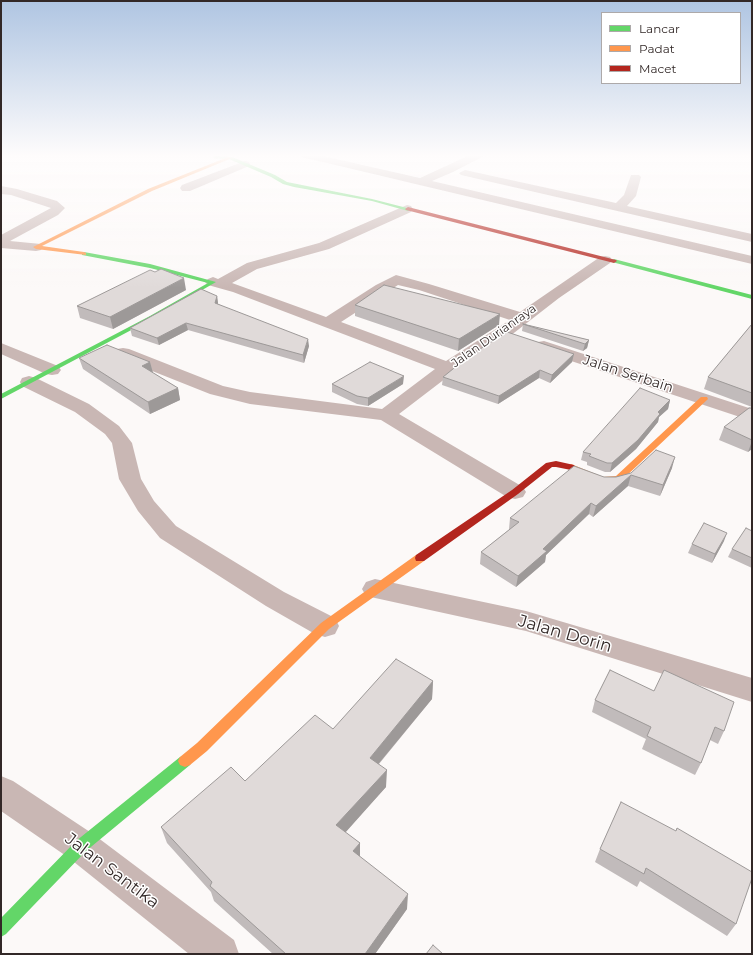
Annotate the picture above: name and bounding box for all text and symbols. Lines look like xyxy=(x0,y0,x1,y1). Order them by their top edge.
legend xyxy=(601,12,741,84)
text: Lancar xyxy=(639,21,680,36)
text: Padat xyxy=(639,41,675,56)
text: Macet xyxy=(639,61,676,76)
street label: Jalan Durianraya xyxy=(449,301,539,371)
street label: Jalan Serbain xyxy=(581,351,675,397)
street label: Jalan Dorin xyxy=(516,611,614,657)
street label: Jalan Santika xyxy=(61,829,163,913)

